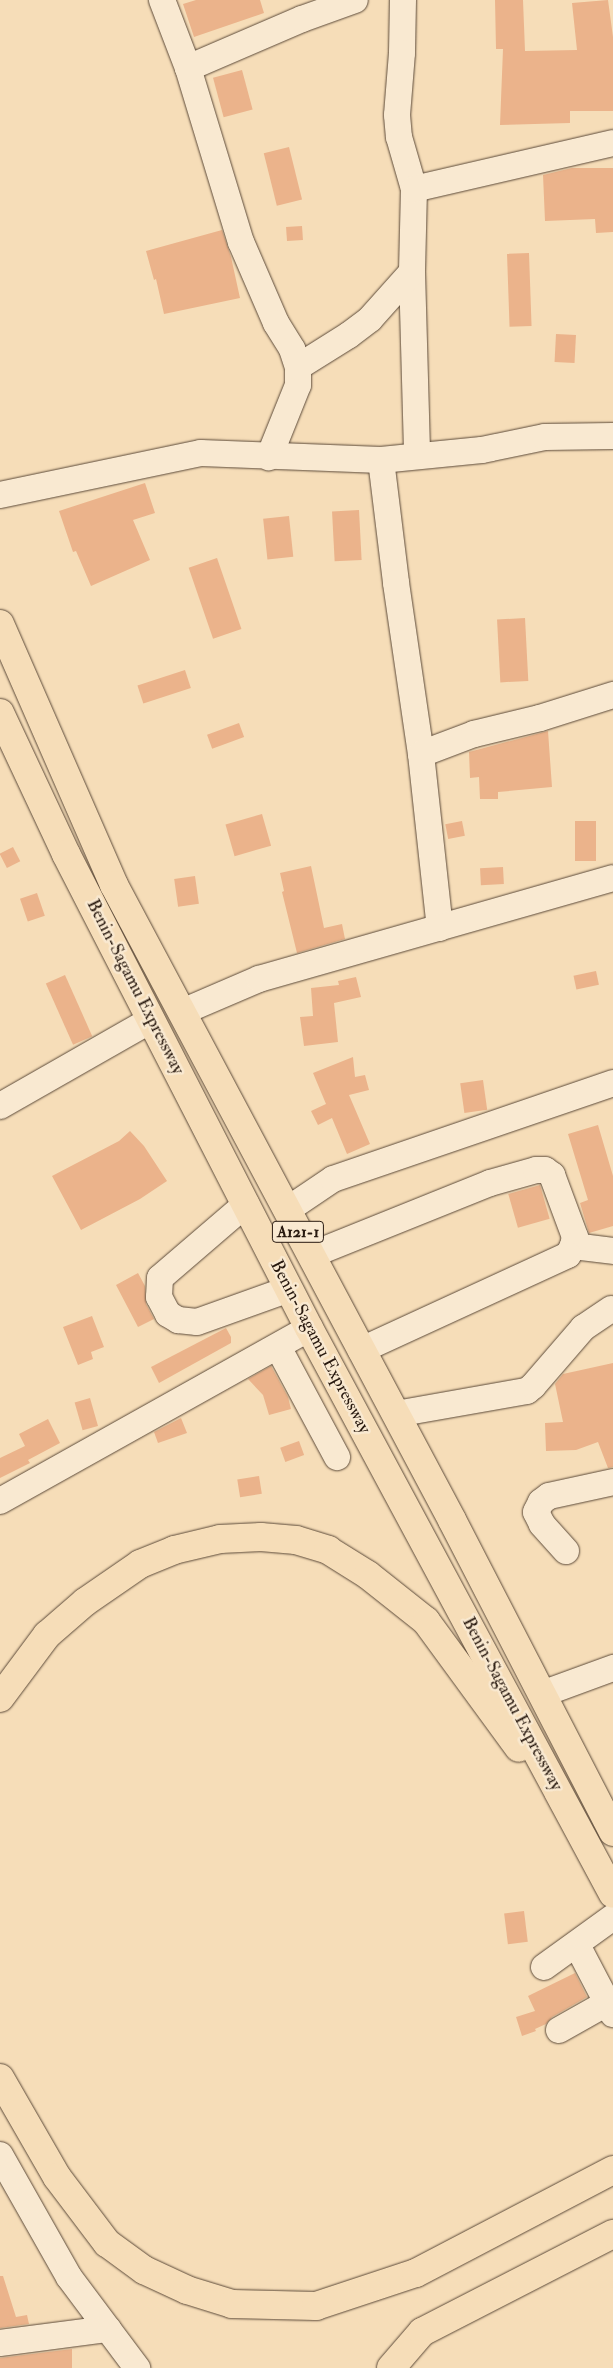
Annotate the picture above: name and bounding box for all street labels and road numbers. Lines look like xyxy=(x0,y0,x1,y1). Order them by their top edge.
street label: Benin-Sagamu Expressway xyxy=(81,896,189,1078)
road number: A121-1 xyxy=(272,1218,324,1246)
street label: Benin-Sagamu Expressway xyxy=(265,1256,375,1438)
street label: Benin-Sagamu Expressway xyxy=(457,1613,567,1795)

